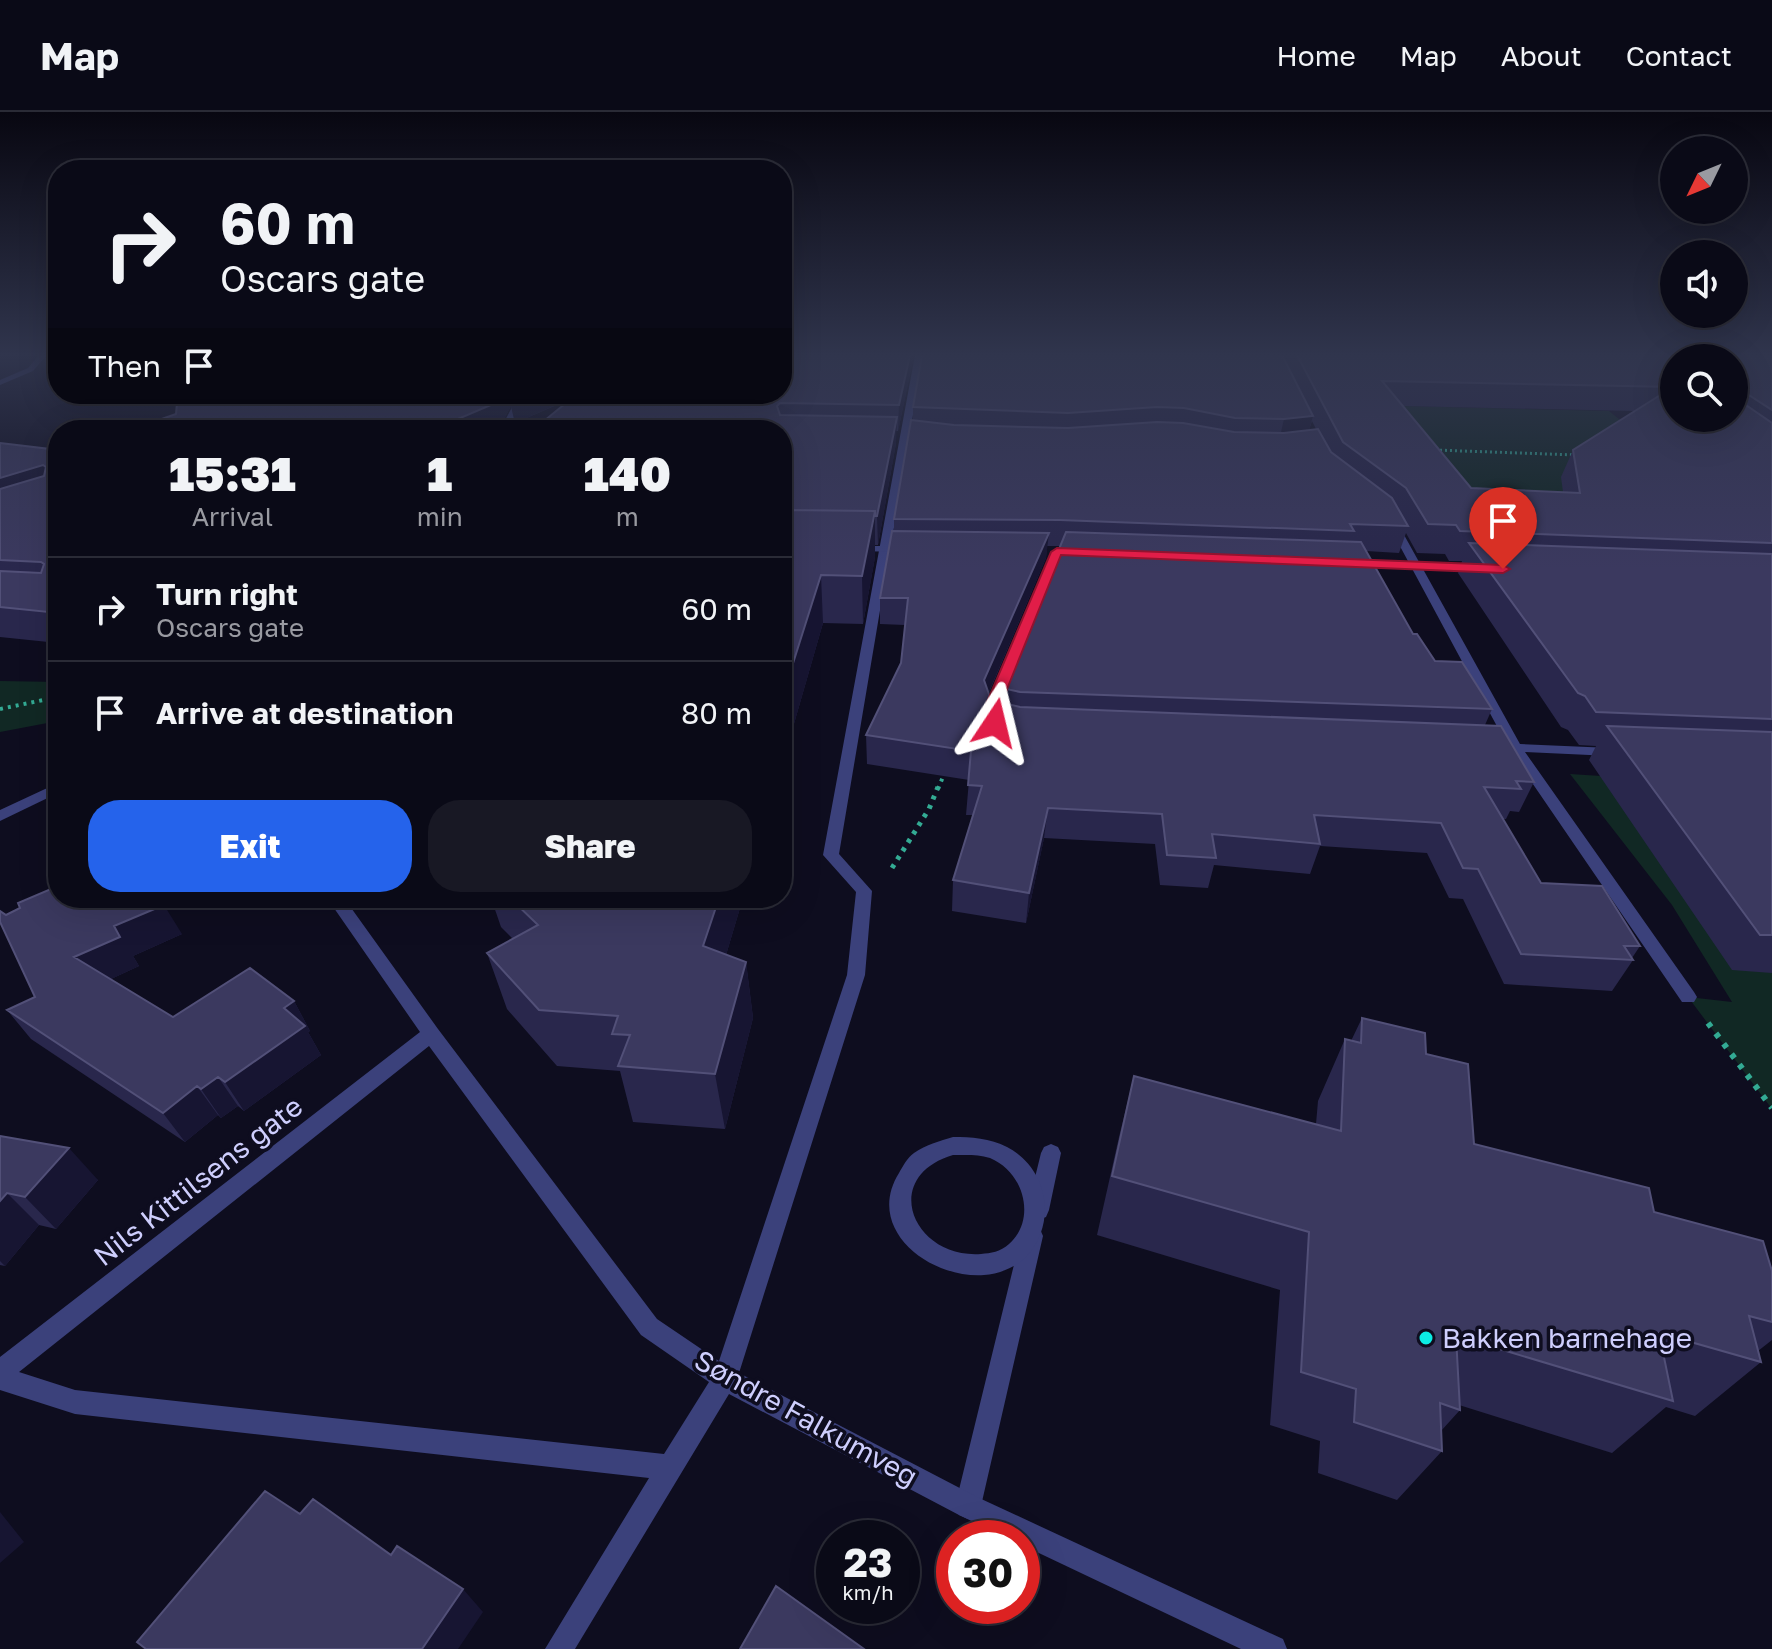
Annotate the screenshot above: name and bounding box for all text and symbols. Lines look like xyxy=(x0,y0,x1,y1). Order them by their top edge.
text: Map xyxy=(40,33,119,78)
text: Home xyxy=(1277,39,1356,72)
text: Map xyxy=(1400,39,1457,72)
text: About xyxy=(1501,39,1582,72)
text: Contact xyxy=(1626,39,1732,72)
north arrow xyxy=(1660,136,1748,224)
map controls xyxy=(1660,136,1748,432)
text: 60 m xyxy=(220,189,355,256)
icon: right xyxy=(88,192,192,296)
button: sound xyxy=(1660,240,1748,328)
text: Oscars gate xyxy=(220,257,425,300)
icon: arrive xyxy=(177,344,221,388)
button: search xyxy=(1660,344,1748,432)
text: Then xyxy=(88,348,161,384)
text: 15:31 xyxy=(169,444,296,502)
text: 1 xyxy=(427,444,452,502)
text: 140 xyxy=(584,444,671,502)
pin xyxy=(1469,487,1537,569)
icon: arrive xyxy=(1481,499,1525,543)
text: Arrival xyxy=(192,501,273,532)
text: min xyxy=(417,501,463,532)
text: m xyxy=(616,501,639,532)
text: Turn right xyxy=(156,576,298,612)
icon: right xyxy=(88,587,132,631)
text: 60 m xyxy=(681,591,752,627)
text: Oscars gate xyxy=(156,612,304,643)
position arrow xyxy=(953,681,1037,765)
icon: arrive xyxy=(88,691,132,735)
text: Arrive at destination xyxy=(156,695,453,731)
text: 80 m xyxy=(681,695,752,731)
button: Exit xyxy=(88,800,412,892)
button: Share xyxy=(428,800,752,892)
street label: Nils Kittilsens gate xyxy=(87,1089,308,1272)
place label: Bakken barnehage xyxy=(1442,1321,1692,1354)
marker: Bakken barnehage xyxy=(1417,1329,1435,1347)
street label: Søndre Falkumveg xyxy=(689,1343,923,1492)
speed limit sign: 30 xyxy=(936,1520,1040,1624)
text: 23 xyxy=(844,1538,892,1586)
text: km/h xyxy=(843,1580,893,1604)

